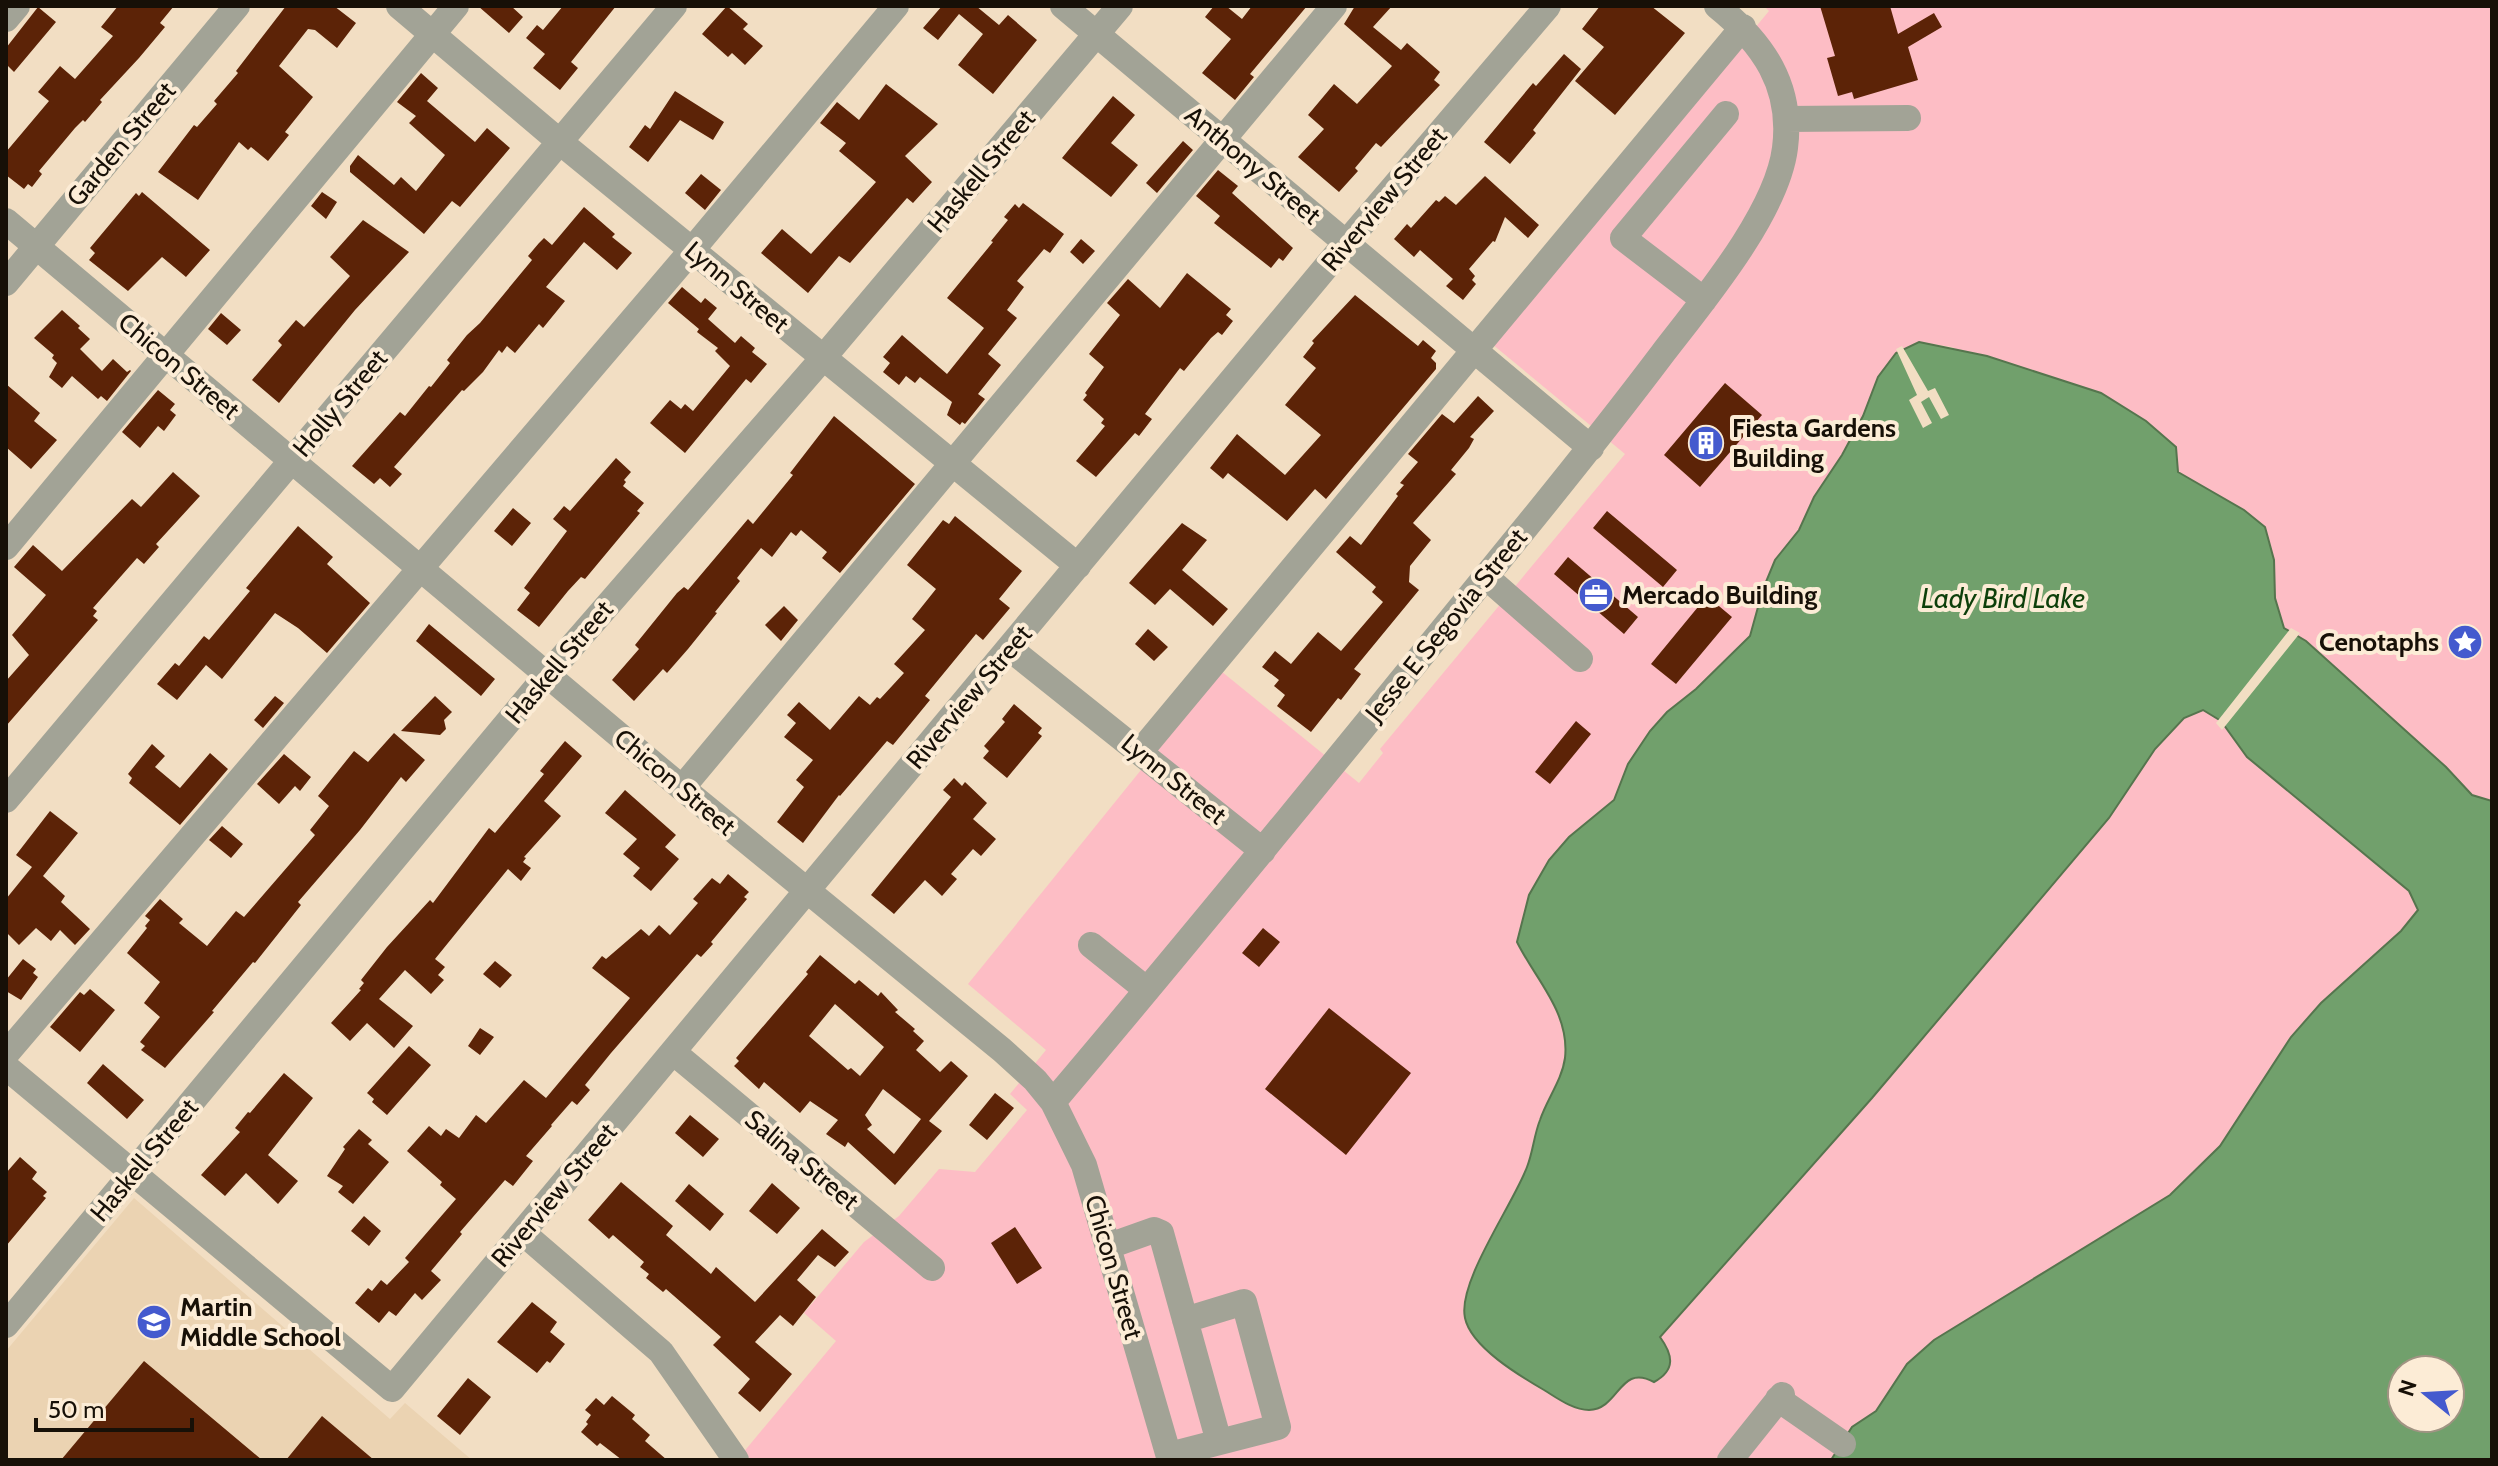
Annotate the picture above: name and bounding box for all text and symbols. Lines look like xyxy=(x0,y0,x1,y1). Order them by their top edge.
street label: Garden Street xyxy=(60,75,183,213)
street label: Anthony Street xyxy=(1179,99,1328,231)
street label: Haskell Street xyxy=(920,103,1042,239)
street label: Riverview Street xyxy=(1314,120,1454,278)
street label: Lynn Street xyxy=(678,234,796,340)
street label: Chicon Street xyxy=(112,306,246,426)
street label: Holly Street xyxy=(286,343,394,463)
place label: Fiesta Gardens Building xyxy=(1732,412,1896,474)
building icon: Fiesta Gardens Building xyxy=(1687,424,1725,462)
street label: Jesse E Segovia Street xyxy=(1358,522,1534,729)
office icon: Mercado Building xyxy=(1577,576,1615,614)
place label: Mercado Building xyxy=(1622,579,1817,611)
water label: Lady Bird Lake xyxy=(1921,581,2085,615)
street label: Haskell Street xyxy=(498,594,620,730)
street label: Riverview Street xyxy=(899,618,1039,776)
place icon: Cenotaphs xyxy=(2446,623,2484,661)
place label: Cenotaphs xyxy=(2319,626,2439,658)
street label: Chicon Street xyxy=(608,722,742,842)
street label: Lynn Street xyxy=(1115,727,1233,831)
street label: Haskell Street xyxy=(83,1092,205,1228)
street label: Salina Street xyxy=(738,1103,866,1217)
street label: Riverview Street xyxy=(484,1116,624,1274)
street label: Chicon Street xyxy=(1078,1191,1150,1343)
place label: Martin Middle School xyxy=(180,1291,341,1353)
school or university icon: Martin Middle School xyxy=(135,1303,173,1341)
north arrow xyxy=(2386,1354,2466,1434)
text: N xyxy=(2392,1376,2423,1400)
scale bar xyxy=(36,1382,192,1432)
text: 50 m xyxy=(48,1395,104,1424)

